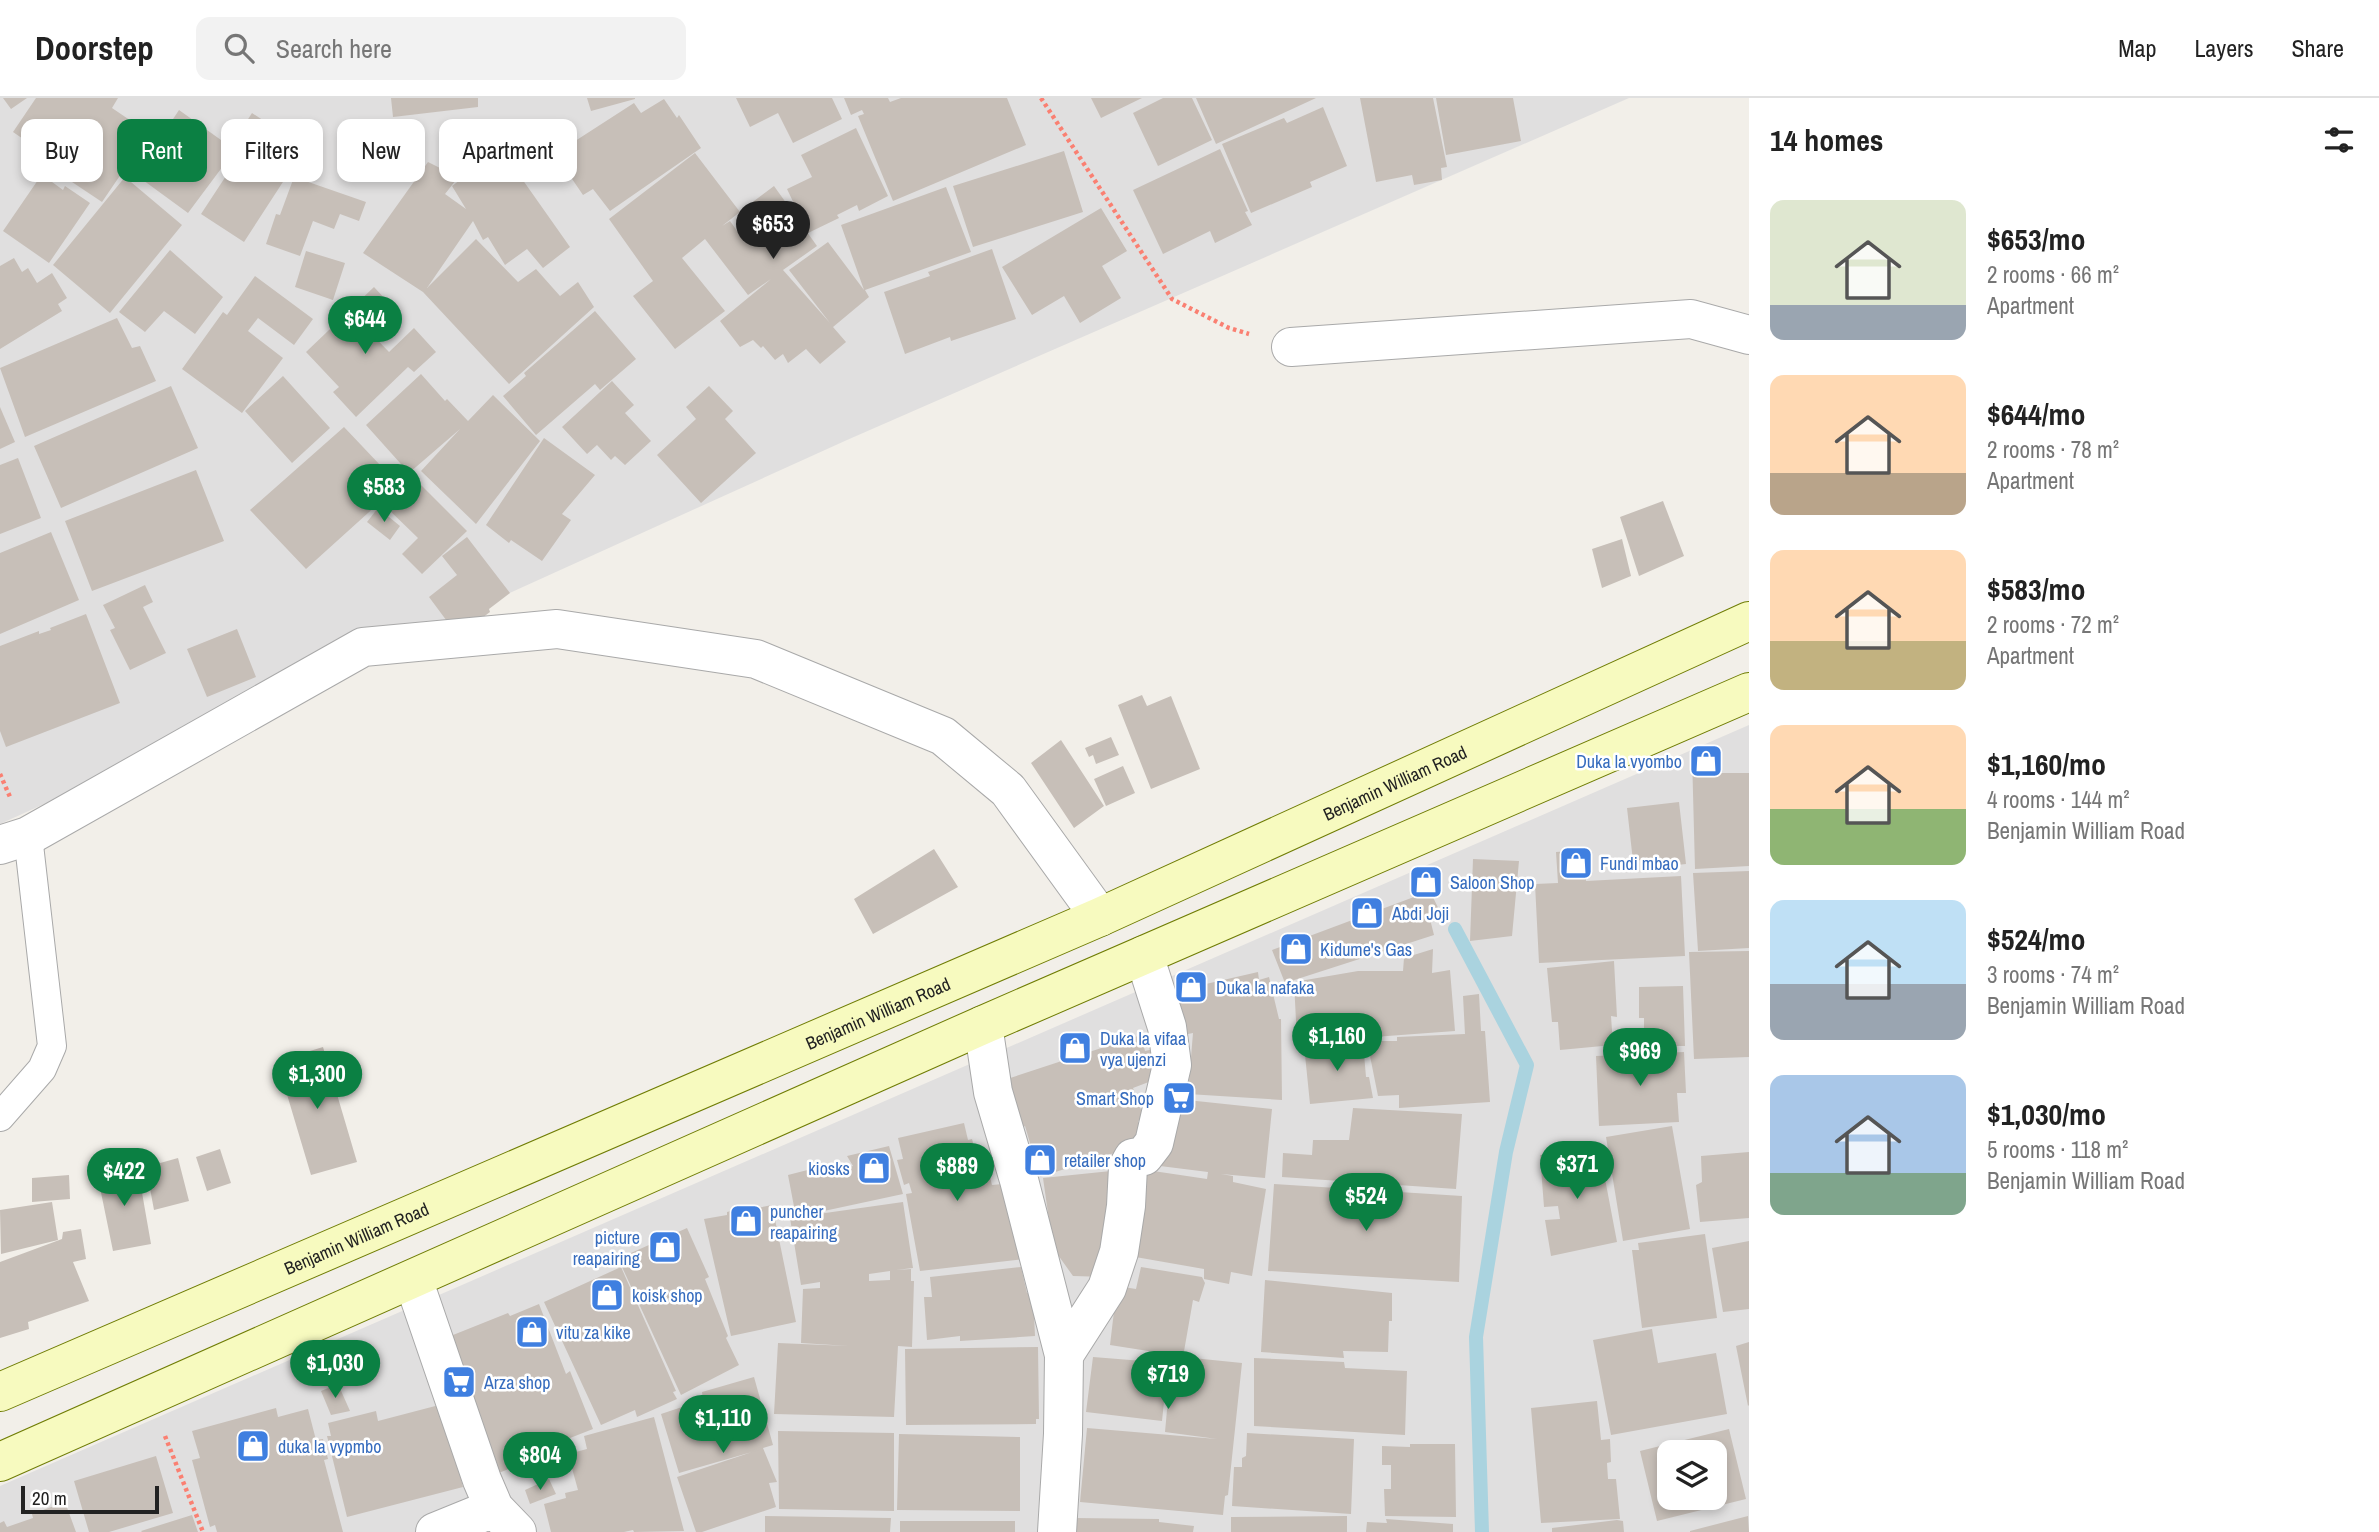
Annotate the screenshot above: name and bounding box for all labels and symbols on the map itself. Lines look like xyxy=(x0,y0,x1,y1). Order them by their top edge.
pin: $653 xyxy=(732,202,814,261)
pin: $644 xyxy=(324,296,406,356)
pin: $583 xyxy=(343,464,425,524)
street label: Benjamin William Road xyxy=(1319,739,1470,826)
shop icon: Duka la vyombo xyxy=(1687,742,1725,780)
place label: Duka la vyombo xyxy=(1576,749,1682,774)
shop icon: Fundi mbao xyxy=(1557,844,1595,882)
place label: Fundi mbao xyxy=(1600,851,1679,876)
shop icon: Saloon Shop xyxy=(1407,863,1445,901)
place label: Saloon Shop xyxy=(1450,870,1535,895)
shop icon: Abdi Joji xyxy=(1348,894,1386,932)
place label: Abdi Joji xyxy=(1391,901,1449,926)
shop icon: Kidume's Gas xyxy=(1277,930,1315,968)
place label: Kidume's Gas xyxy=(1320,937,1412,962)
shop icon: Duka la nafaka xyxy=(1172,968,1210,1006)
street label: Benjamin William Road xyxy=(801,971,954,1055)
place label: Duka la nafaka xyxy=(1216,975,1314,1000)
pin: $1,160 xyxy=(1280,1014,1394,1073)
place label: Duka la vifaa vya ujenzi xyxy=(1100,1026,1186,1072)
pin: $969 xyxy=(1599,1028,1681,1088)
shop icon: Duka la vifaa vya ujenzi xyxy=(1056,1029,1094,1067)
pin: $1,300 xyxy=(260,1052,374,1111)
supermarket icon: Smart Shop xyxy=(1160,1079,1198,1117)
place label: Smart Shop xyxy=(1076,1086,1154,1111)
shop icon: retailer shop xyxy=(1021,1141,1059,1179)
pin: $371 xyxy=(1536,1142,1618,1201)
pin: $889 xyxy=(916,1144,998,1203)
pin: $422 xyxy=(83,1148,165,1208)
place label: retailer shop xyxy=(1064,1148,1146,1173)
shop icon: kiosks xyxy=(855,1149,893,1187)
place label: kiosks xyxy=(808,1156,850,1181)
pin: $524 xyxy=(1325,1174,1407,1233)
street label: Benjamin William Road xyxy=(280,1196,432,1280)
place label: puncher reapairing xyxy=(770,1199,838,1245)
shop icon: puncher reapairing xyxy=(727,1202,765,1240)
place label: picture reapairing xyxy=(573,1225,641,1271)
shop icon: picture reapairing xyxy=(646,1228,684,1266)
shop icon: koisk shop xyxy=(588,1276,626,1314)
place label: koisk shop xyxy=(632,1283,703,1308)
shop icon: vitu za kike xyxy=(513,1313,551,1351)
place label: vitu za kike xyxy=(556,1320,631,1345)
pin: $1,030 xyxy=(278,1340,392,1400)
pin: $719 xyxy=(1127,1352,1209,1411)
supermarket icon: Arza shop xyxy=(440,1363,478,1401)
place label: Arza shop xyxy=(483,1370,550,1395)
pin: $1,110 xyxy=(666,1396,780,1455)
shop icon: duka la vypmbo xyxy=(234,1427,272,1465)
pin: $804 xyxy=(499,1432,581,1492)
place label: duka la vypmbo xyxy=(278,1434,381,1459)
scale bar xyxy=(21,1483,159,1515)

